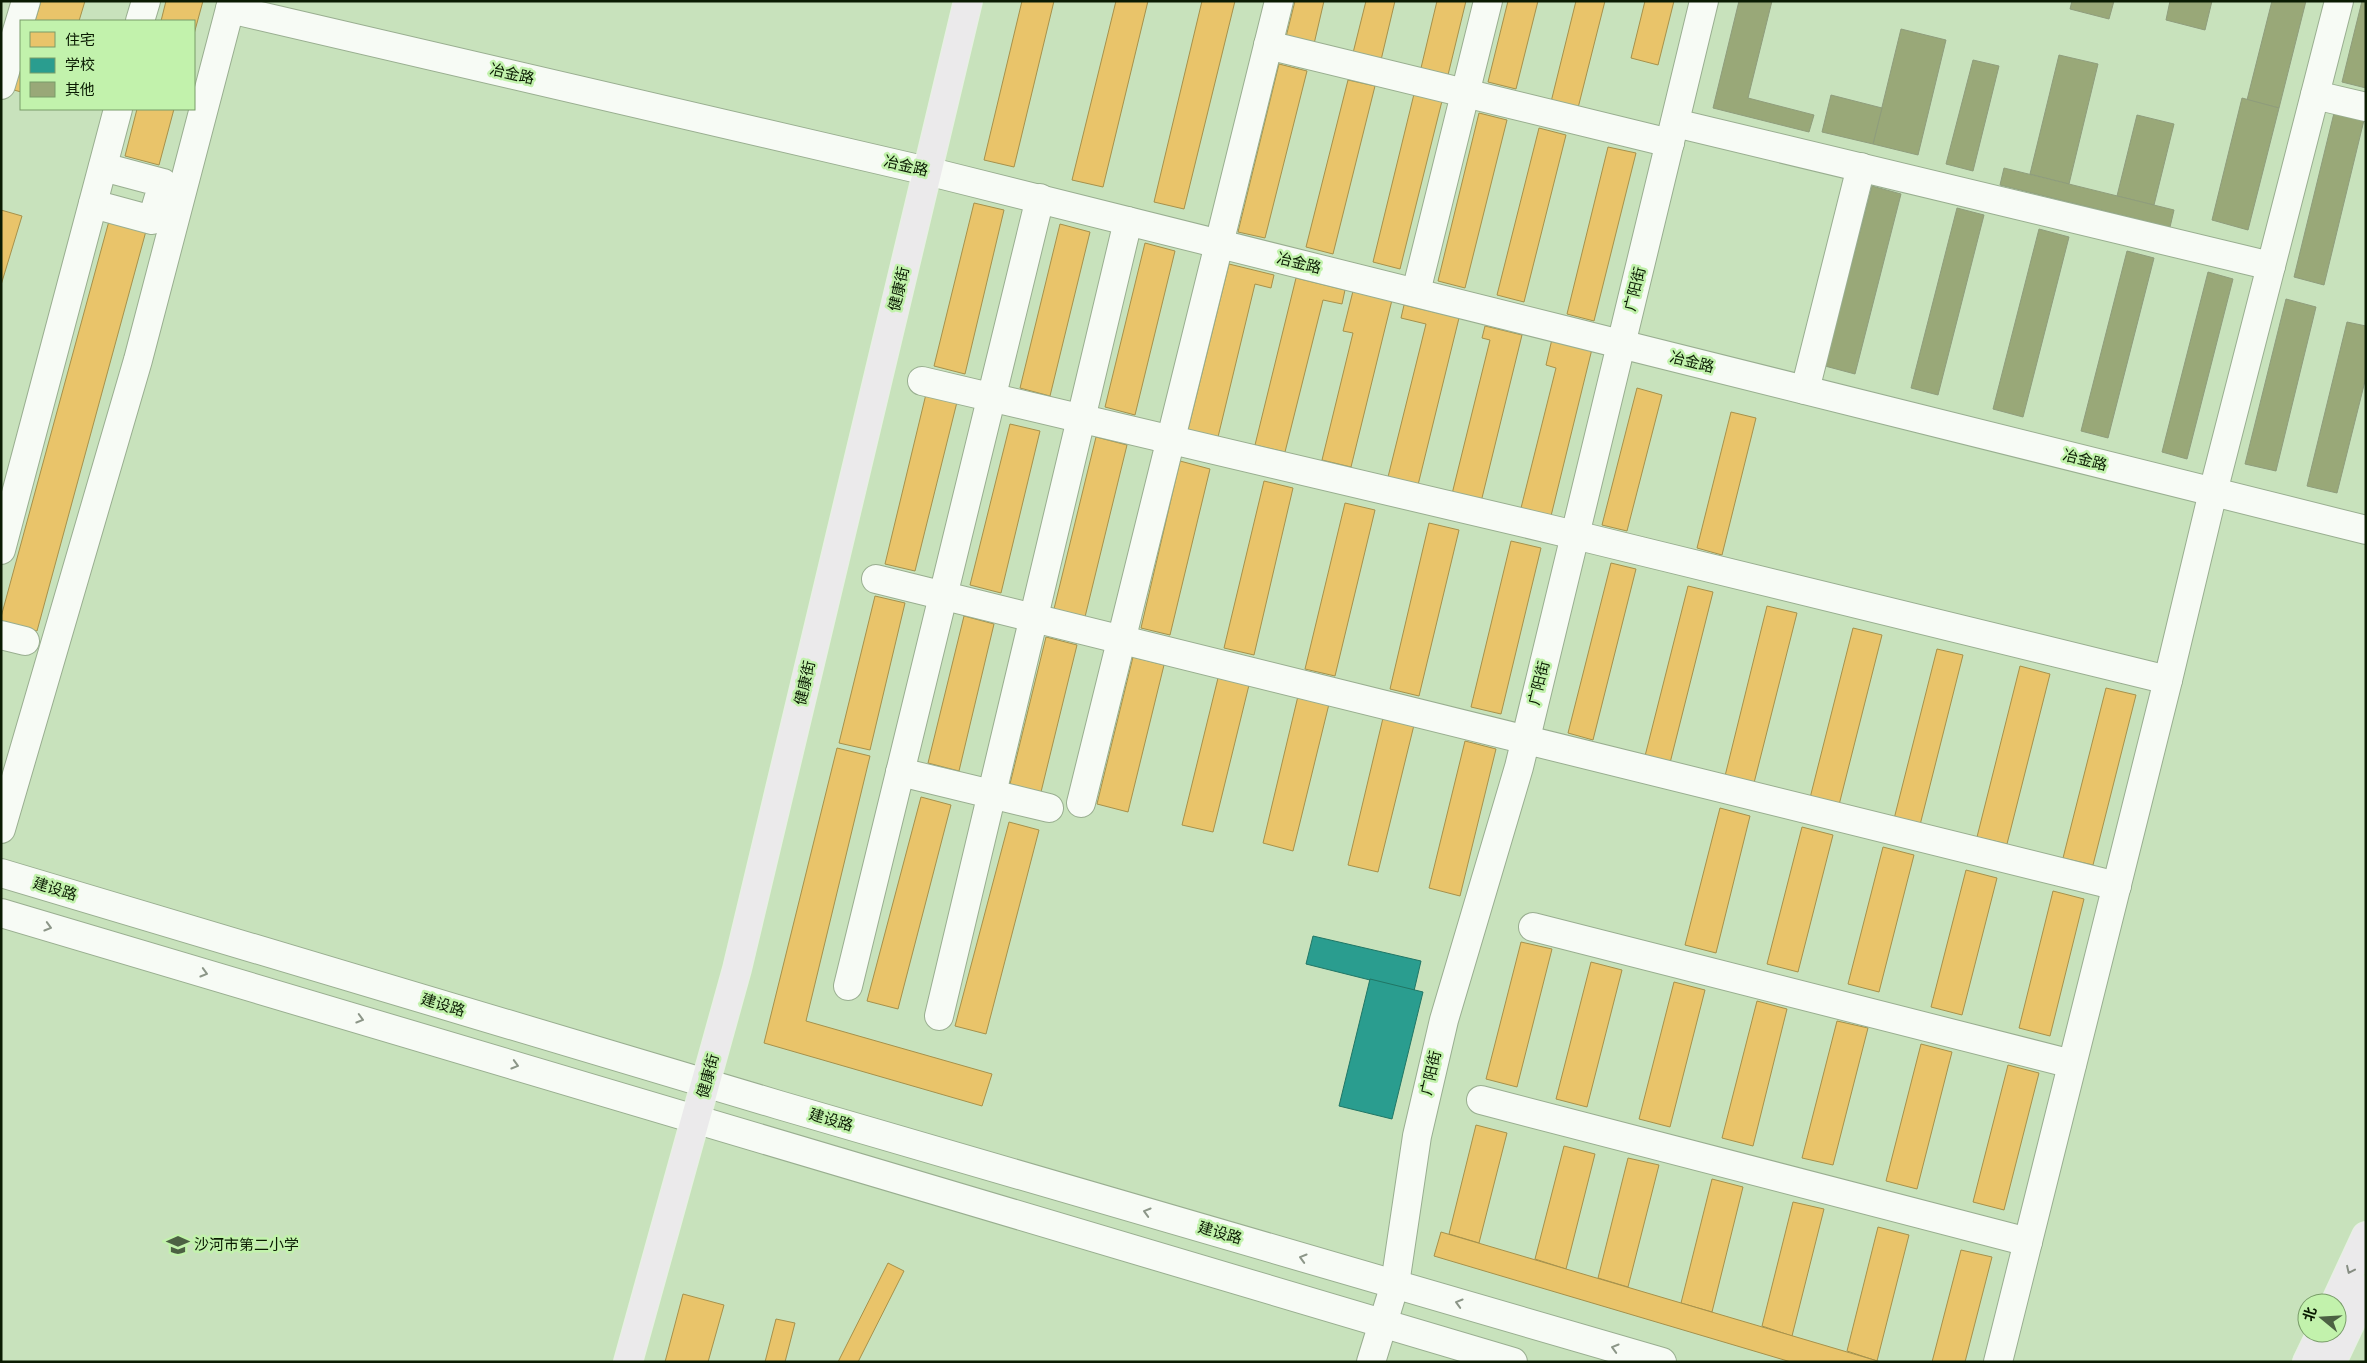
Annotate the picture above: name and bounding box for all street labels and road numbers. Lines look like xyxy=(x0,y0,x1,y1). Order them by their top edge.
street label: 冶金路 xyxy=(488,61,536,90)
street label: 冶金路 xyxy=(882,153,930,182)
street label: 冶金路 xyxy=(1274,250,1323,279)
street label: 健康街 xyxy=(886,265,915,313)
street label: 广阳街 xyxy=(1622,265,1651,314)
street label: 冶金路 xyxy=(1667,349,1716,378)
street label: 冶金路 xyxy=(2060,447,2109,476)
street label: 健康街 xyxy=(792,659,821,707)
street label: 广阳街 xyxy=(1526,659,1555,708)
street label: 建设路 xyxy=(30,875,79,906)
street label: 建设路 xyxy=(418,991,467,1022)
street label: 广阳街 xyxy=(1418,1049,1447,1097)
street label: 健康街 xyxy=(694,1052,724,1101)
street label: 建设路 xyxy=(806,1106,855,1137)
street label: 建设路 xyxy=(1195,1219,1244,1250)

